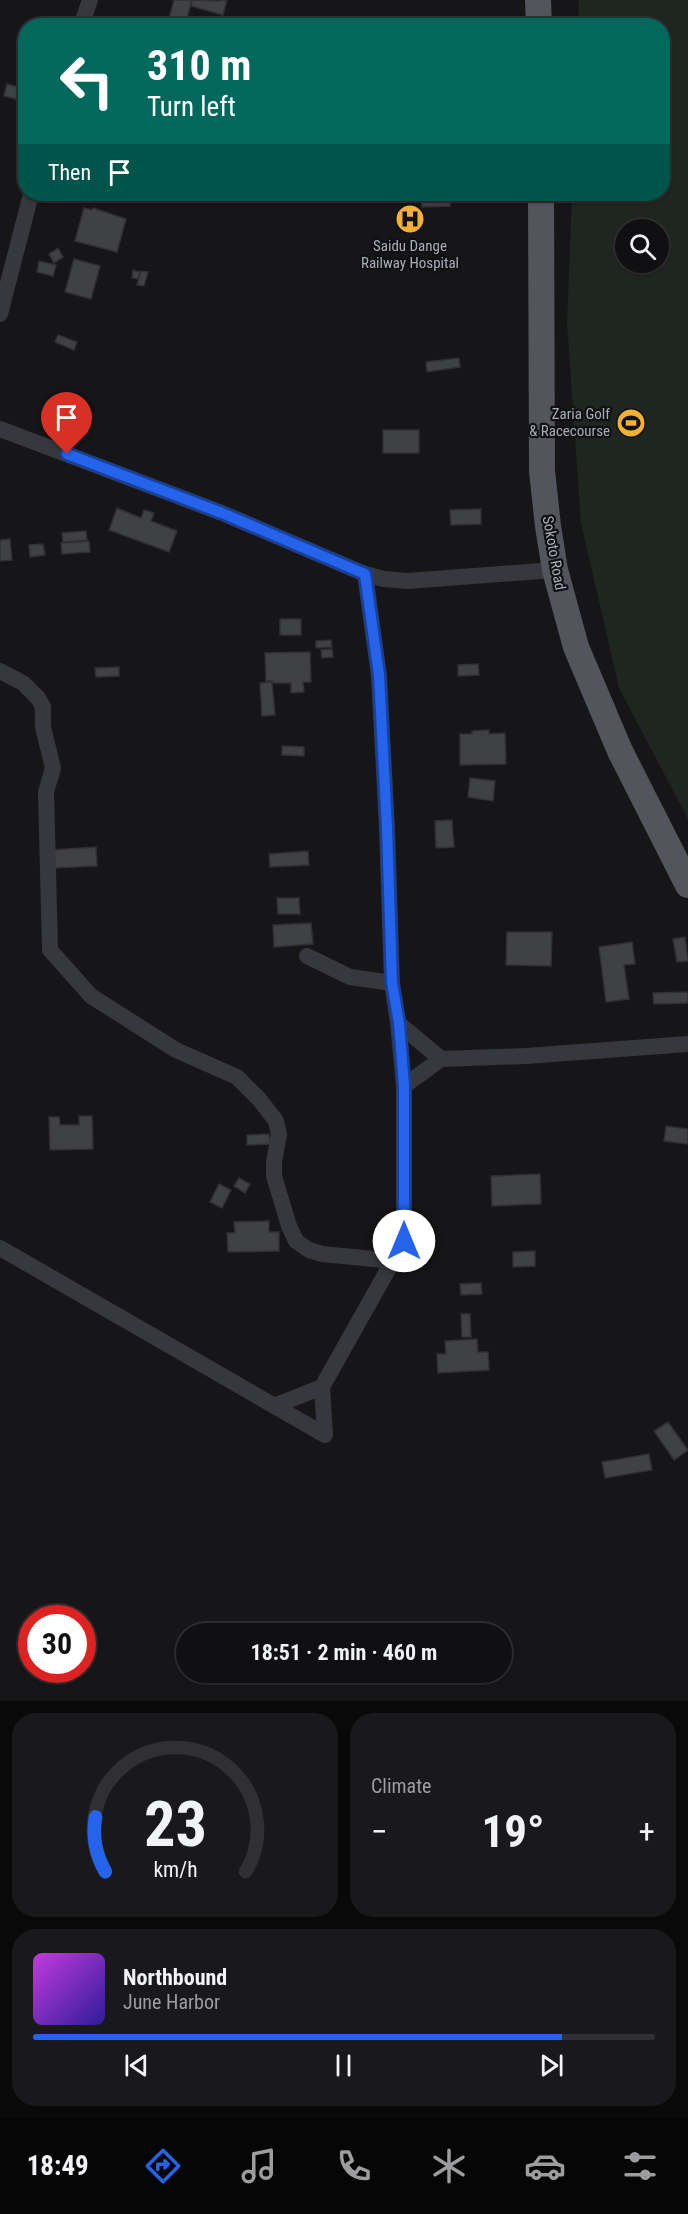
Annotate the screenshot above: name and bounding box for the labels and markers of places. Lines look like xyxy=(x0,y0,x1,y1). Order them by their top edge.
hospital icon: Saidu Dange Railway Hospital xyxy=(394,203,426,235)
place label: Saidu Dange Railway Hospital xyxy=(361,237,459,272)
pin xyxy=(41,392,92,454)
place label: Zaria Golf & Racecourse xyxy=(529,405,610,440)
sports icon: Zaria Golf & Racecourse xyxy=(615,407,647,439)

